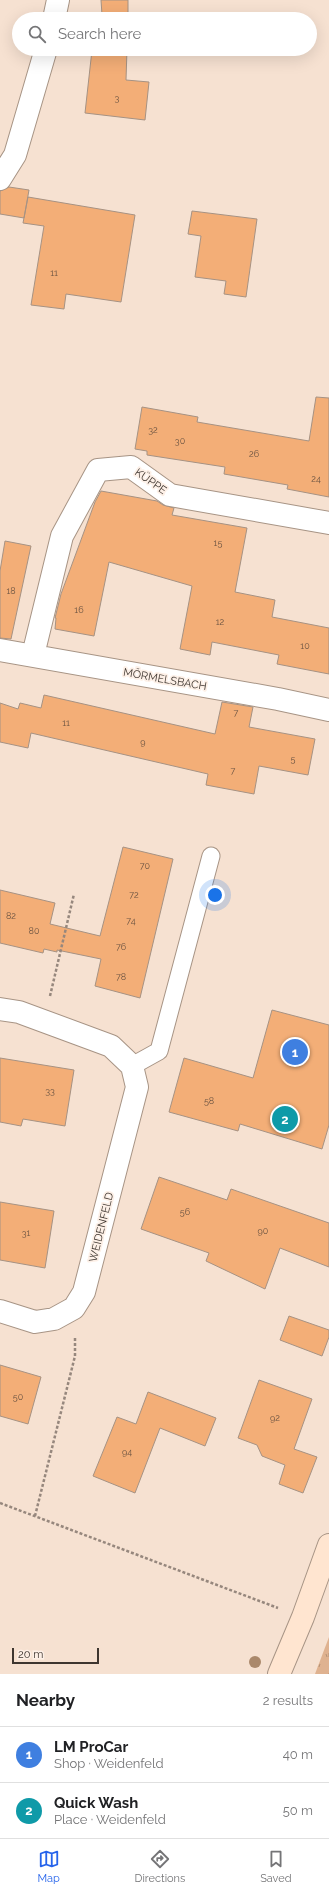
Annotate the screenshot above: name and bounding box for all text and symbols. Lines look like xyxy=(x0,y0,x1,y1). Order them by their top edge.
search box xyxy=(12,12,317,56)
icon: search xyxy=(26,23,48,45)
text: Search here xyxy=(58,25,141,43)
house number: 3 xyxy=(115,93,120,103)
house number: 11 xyxy=(50,268,58,278)
house number: 32 xyxy=(148,425,158,435)
house number: 30 xyxy=(175,436,186,446)
house number: 26 xyxy=(249,449,260,459)
street label: KÜPPE xyxy=(132,466,169,497)
house number: 24 xyxy=(311,474,321,484)
house number: 15 xyxy=(214,538,222,548)
house number: 18 xyxy=(6,586,16,596)
house number: 16 xyxy=(74,605,84,615)
house number: 12 xyxy=(216,617,225,627)
house number: 10 xyxy=(300,641,310,651)
street label: MÖRMELSBACH xyxy=(122,666,208,693)
house number: 7 xyxy=(234,708,239,718)
house number: 11 xyxy=(62,718,70,728)
house number: 9 xyxy=(140,737,146,747)
house number: 5 xyxy=(291,754,296,764)
house number: 7 xyxy=(231,766,236,776)
house number: 70 xyxy=(140,861,151,871)
your location xyxy=(205,885,225,905)
house number: 72 xyxy=(129,890,139,900)
house number: 82 xyxy=(6,911,16,921)
house number: 74 xyxy=(126,916,136,926)
house number: 80 xyxy=(29,926,40,936)
house number: 76 xyxy=(116,942,127,952)
house number: 78 xyxy=(116,972,126,982)
pin: 1 xyxy=(282,1037,308,1067)
house number: 33 xyxy=(45,1086,55,1096)
house number: 58 xyxy=(204,1096,214,1106)
pin: 2 xyxy=(272,1104,298,1134)
street label: WEIDENFELD xyxy=(87,1191,116,1263)
house number: 56 xyxy=(180,1207,191,1217)
house number: 90 xyxy=(258,1226,269,1236)
house number: 31 xyxy=(22,1228,30,1238)
house number: 50 xyxy=(13,1392,24,1402)
house number: 92 xyxy=(270,1413,280,1423)
house number: 94 xyxy=(122,1447,132,1457)
scale bar xyxy=(12,1646,99,1665)
text: 20 m xyxy=(18,1648,43,1661)
text: Nearby xyxy=(16,1690,75,1710)
text: 2 results xyxy=(263,1693,313,1708)
text: LM ProCar xyxy=(54,1738,128,1756)
text: 1 xyxy=(26,1747,32,1762)
text: 40 m xyxy=(283,1747,313,1762)
text: Shop · Weidenfeld xyxy=(54,1756,164,1771)
text: Quick Wash xyxy=(54,1794,138,1812)
text: 2 xyxy=(25,1803,33,1818)
text: 50 m xyxy=(283,1803,313,1818)
text: Place · Weidenfeld xyxy=(54,1812,166,1827)
tab: Map xyxy=(37,1848,60,1885)
tab: Directions xyxy=(135,1848,185,1885)
tab: Saved xyxy=(260,1848,292,1885)

